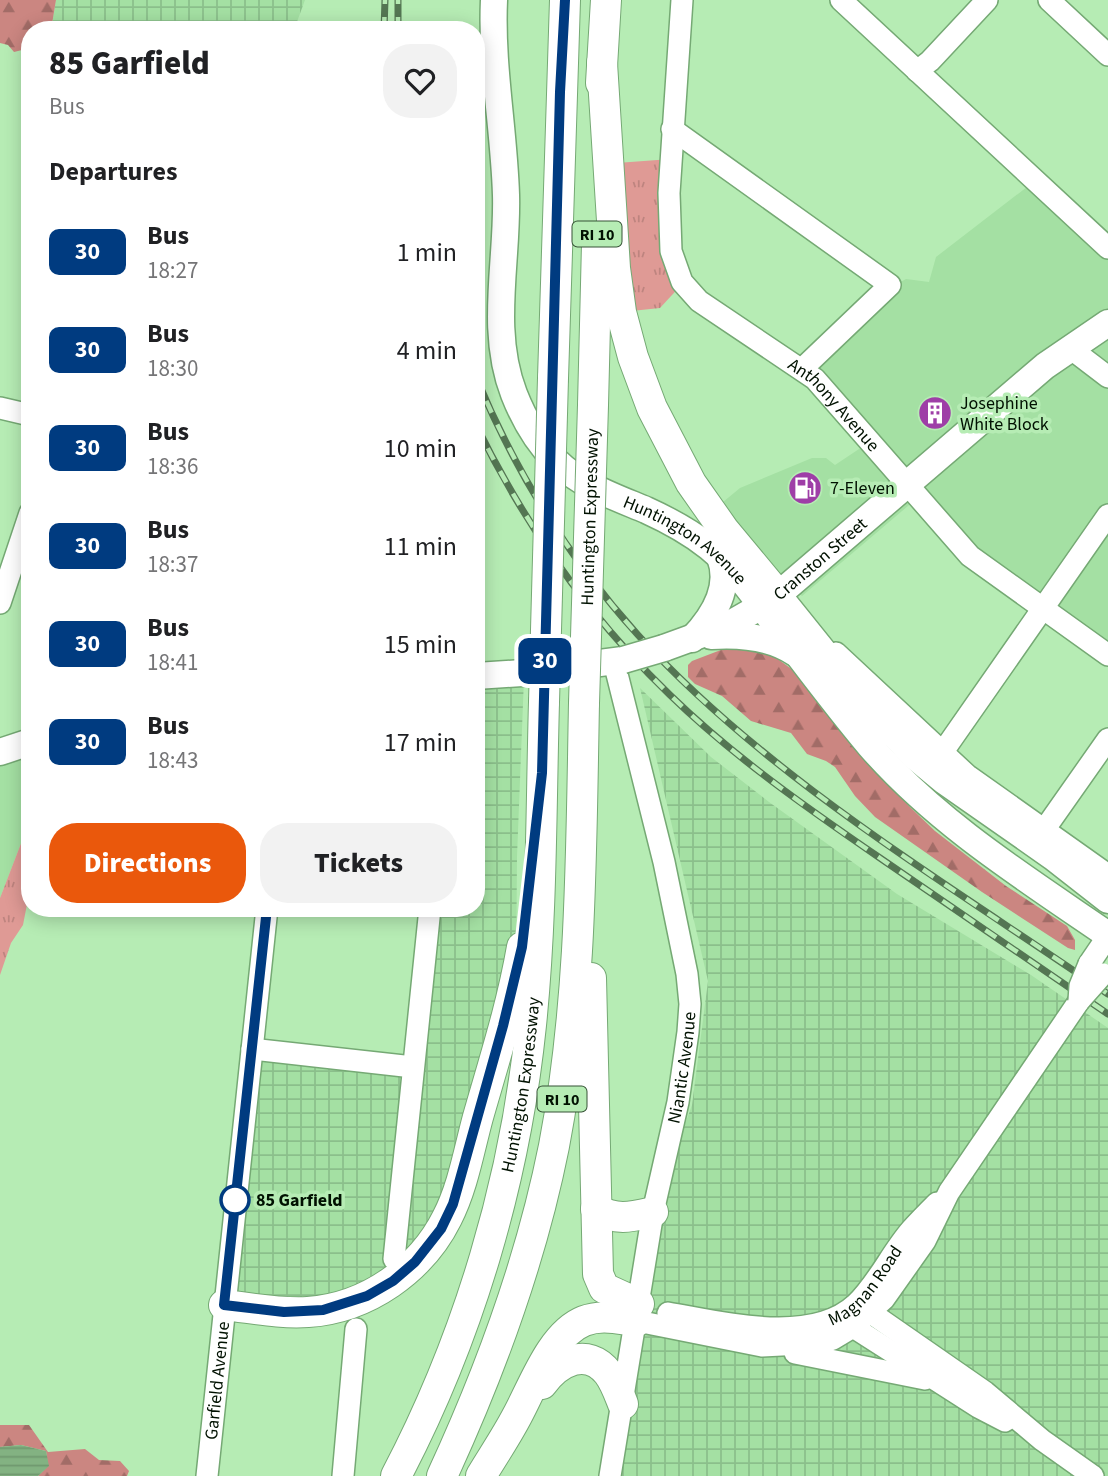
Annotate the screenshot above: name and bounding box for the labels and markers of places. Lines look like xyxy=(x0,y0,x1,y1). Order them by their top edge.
place label: Josephine White Block xyxy=(960,391,1049,437)
building icon: Josephine White Block xyxy=(916,394,954,432)
fuel station icon: 7-Eleven xyxy=(786,469,824,507)
place label: 7-Eleven xyxy=(830,476,895,501)
marker: 85 Garfield xyxy=(220,1185,250,1215)
place label: 85 Garfield xyxy=(256,1188,343,1213)

